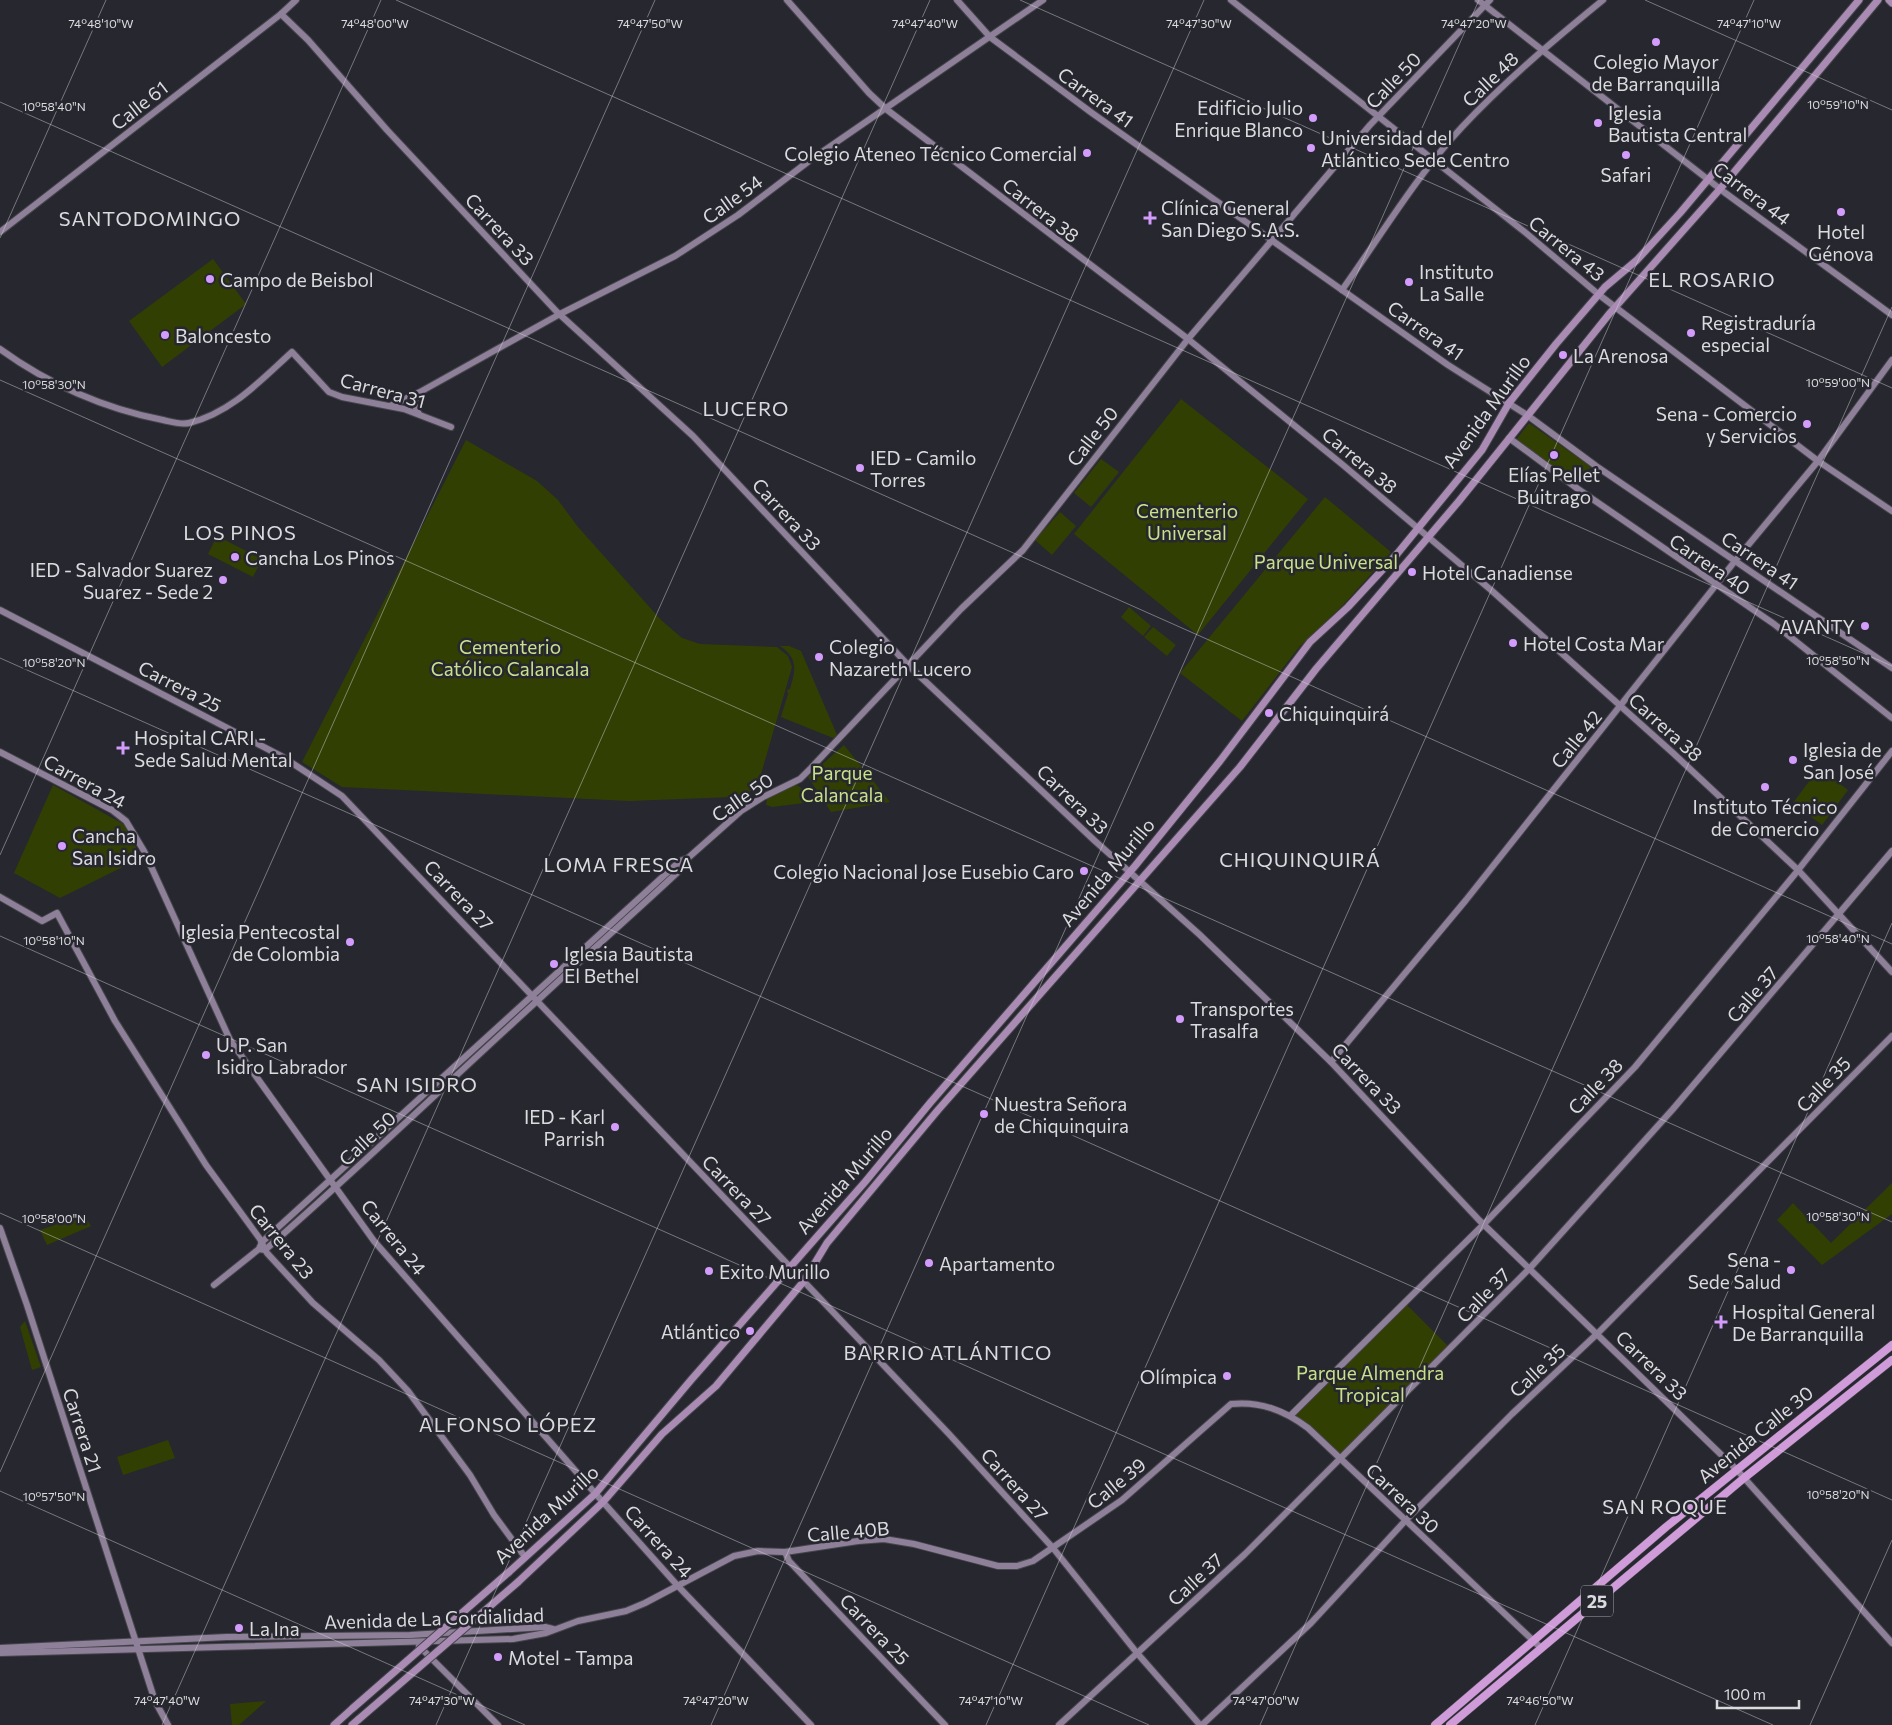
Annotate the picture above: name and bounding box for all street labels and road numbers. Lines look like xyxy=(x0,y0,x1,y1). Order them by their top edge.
street label: Calle 50 xyxy=(1361,47,1425,113)
street label: Calle 48 xyxy=(1457,47,1523,111)
street label: Carrera 41 xyxy=(1054,62,1138,132)
street label: Calle 61 xyxy=(106,76,172,134)
street label: Carrera 44 xyxy=(1708,156,1796,230)
street label: Calle 54 xyxy=(697,170,767,228)
street label: Carrera 38 xyxy=(998,173,1084,247)
street label: Carrera 33 xyxy=(461,188,539,270)
street label: Carrera 43 xyxy=(1524,210,1610,286)
street label: Carrera 41 xyxy=(1383,295,1469,365)
street label: Avenida Murillo xyxy=(1437,350,1535,472)
street label: Carrera 31 xyxy=(338,368,428,412)
street label: Calle 50 xyxy=(1062,401,1122,471)
street label: Carrera 38 xyxy=(1318,422,1402,498)
street label: Carrera 33 xyxy=(748,473,826,555)
street label: Carrera 41 xyxy=(1717,526,1803,594)
street label: Carrera 40 xyxy=(1665,529,1755,599)
street label: Carrera 25 xyxy=(135,655,225,717)
street label: Carrera 38 xyxy=(1624,688,1708,766)
street label: Calle 42 xyxy=(1546,705,1606,773)
street label: Carrera 24 xyxy=(40,749,130,813)
street label: Carrera 33 xyxy=(1032,759,1114,839)
street label: Calle 50 xyxy=(707,768,777,826)
street label: Avenida Murillo xyxy=(1055,813,1159,931)
street label: Carrera 27 xyxy=(420,855,498,935)
street label: Calle 37 xyxy=(1721,961,1783,1027)
street label: Carrera 33 xyxy=(1327,1037,1407,1119)
street label: Calle 35 xyxy=(1791,1052,1855,1116)
street label: Calle 38 xyxy=(1563,1053,1627,1119)
street label: Calle 50 xyxy=(334,1106,400,1170)
street label: Avenida Murillo xyxy=(791,1122,897,1238)
street label: Carrera 27 xyxy=(698,1150,776,1230)
street label: Carrera 24 xyxy=(357,1195,431,1279)
street label: Carrera 23 xyxy=(245,1199,319,1283)
street label: Calle 37 xyxy=(1451,1263,1515,1327)
street label: Carrera 33 xyxy=(1611,1325,1693,1405)
street label: Calle 35 xyxy=(1504,1338,1570,1402)
street label: Avenida Calle 30 xyxy=(1693,1380,1817,1488)
street label: Carrera 21 xyxy=(59,1385,107,1475)
street label: Carrera 27 xyxy=(977,1443,1053,1525)
street label: Calle 39 xyxy=(1082,1452,1150,1514)
street label: Carrera 30 xyxy=(1361,1458,1445,1538)
street label: Avenida Murillo xyxy=(489,1460,603,1568)
street label: Carrera 24 xyxy=(620,1500,698,1582)
street label: Calle 40B xyxy=(806,1516,890,1546)
street label: Calle 37 xyxy=(1163,1548,1227,1610)
road number: 25 xyxy=(1581,1585,1613,1616)
street label: Carrera 25 xyxy=(835,1589,915,1669)
street label: Avenida de La Cordialidad xyxy=(324,1603,544,1633)

